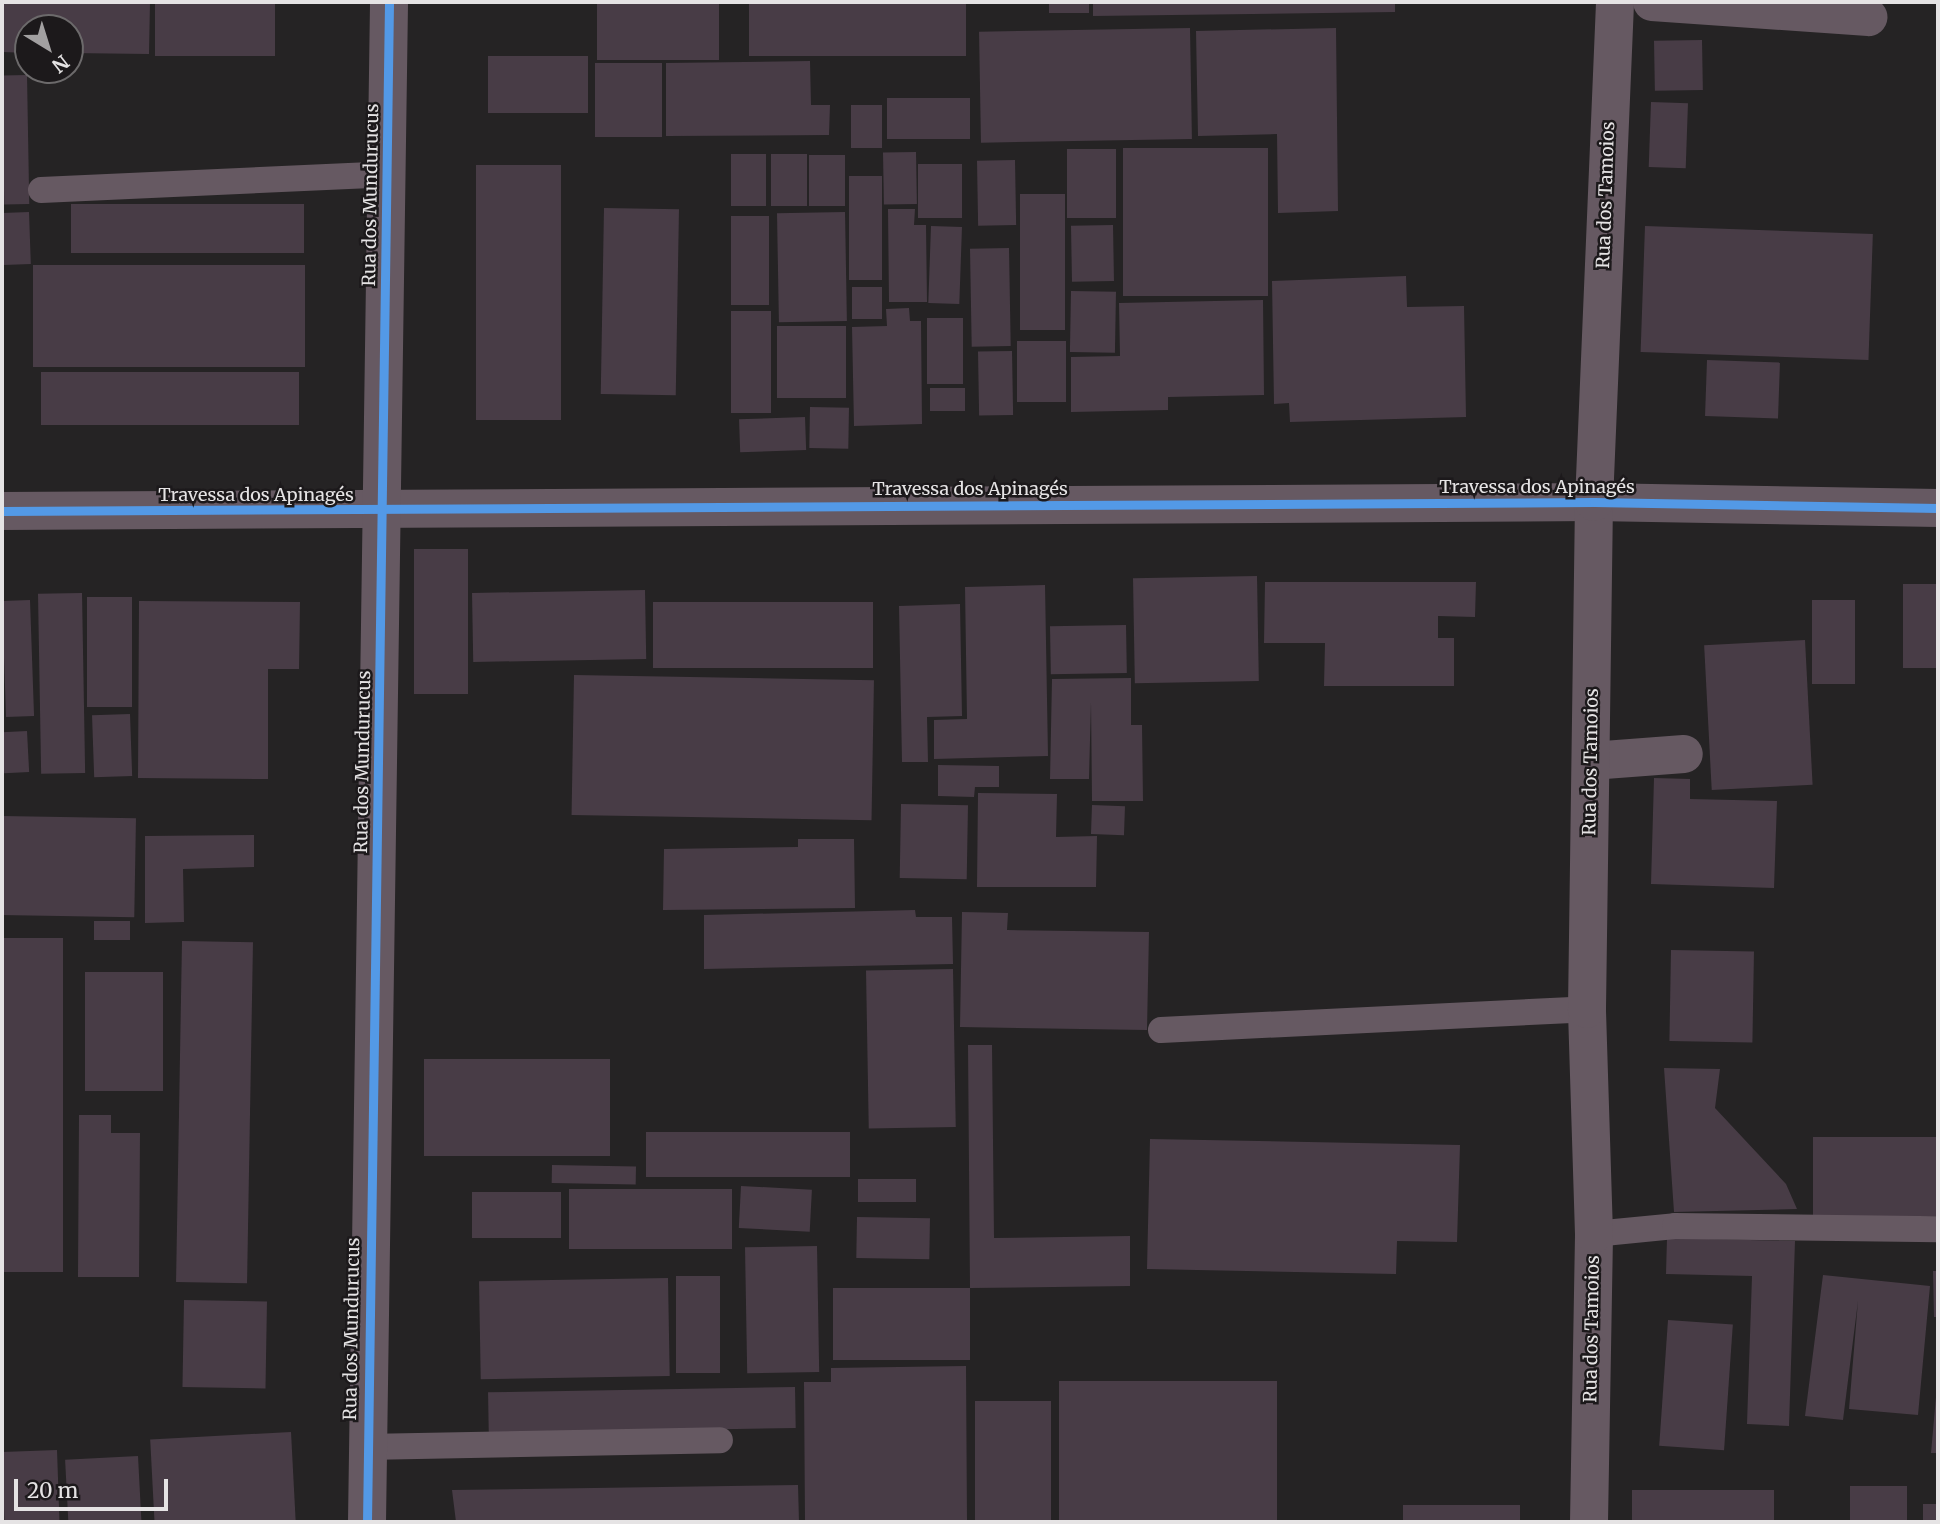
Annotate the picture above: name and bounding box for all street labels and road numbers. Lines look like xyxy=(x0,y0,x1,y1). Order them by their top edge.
street label: Rua dos Mundurucus xyxy=(359,103,383,287)
street label: Rua dos Tamoios xyxy=(1593,121,1619,269)
street label: Travessa dos Apinagés xyxy=(1439,476,1635,498)
street label: Travessa dos Apinagés xyxy=(872,478,1068,500)
street label: Travessa dos Apinagés xyxy=(158,484,354,506)
street label: Rua dos Mundurucus xyxy=(351,670,375,854)
street label: Rua dos Tamoios xyxy=(1579,688,1603,836)
street label: Rua dos Mundurucus xyxy=(340,1237,364,1421)
street label: Rua dos Tamoios xyxy=(1580,1255,1604,1403)

